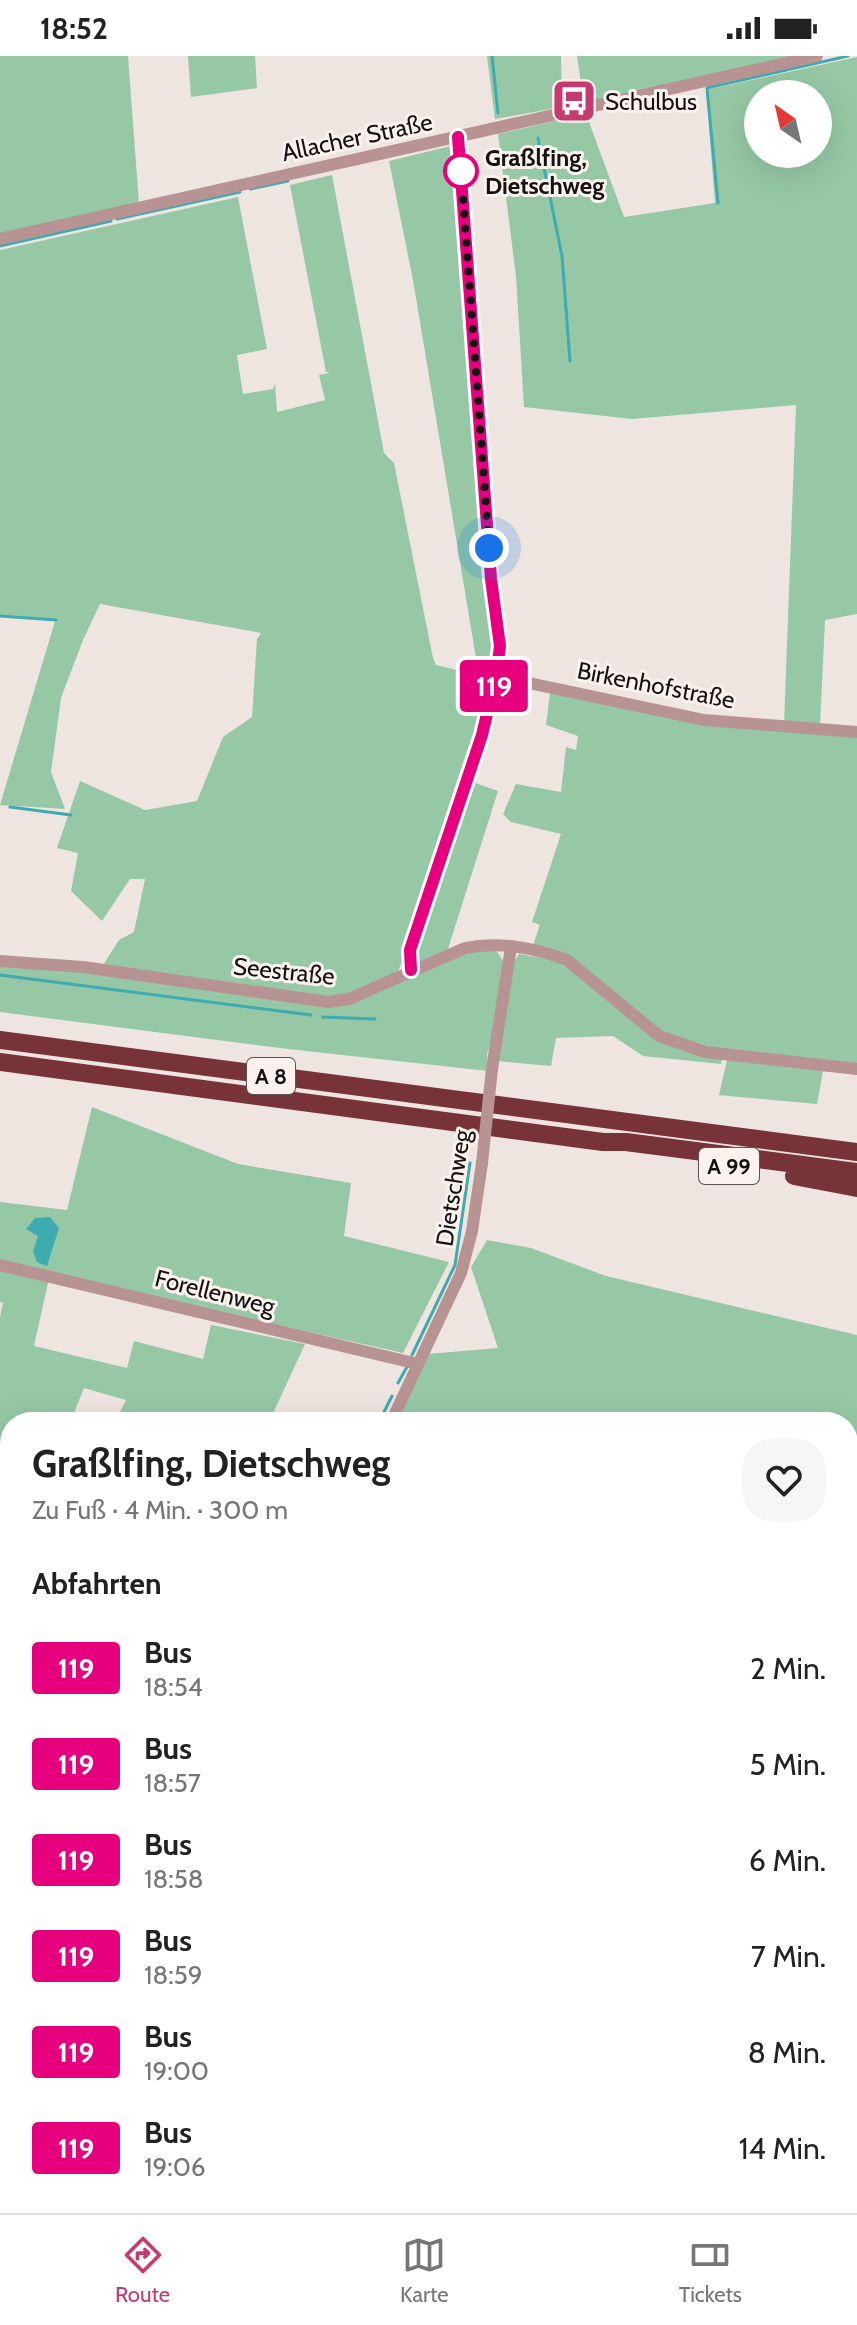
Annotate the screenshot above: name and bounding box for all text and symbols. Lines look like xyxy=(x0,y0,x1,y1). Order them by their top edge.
text: 18:52 xyxy=(40,10,108,47)
bus stop icon: Schulbus xyxy=(550,77,598,125)
north arrow xyxy=(744,80,832,168)
map controls xyxy=(744,80,832,168)
place label: Schulbus xyxy=(605,87,697,116)
street label: Allacher Straße xyxy=(279,107,435,167)
place label: Graßlfing, Dietschweg xyxy=(485,143,604,200)
marker: Graßlfing, Dietschweg xyxy=(444,154,478,188)
your location xyxy=(469,528,509,568)
street label: Birkenhofstraße xyxy=(575,656,737,714)
line badge: 119 xyxy=(448,660,540,712)
text: 119 xyxy=(476,669,512,703)
street label: Seestraße xyxy=(232,951,336,991)
road number: A 8 xyxy=(247,1058,295,1094)
street label: Dietschweg xyxy=(429,1126,477,1249)
road number: A 99 xyxy=(699,1148,759,1184)
street label: Forellenweg xyxy=(152,1263,279,1321)
button: heart xyxy=(742,1438,826,1522)
text: Graßlfing, Dietschweg xyxy=(32,1440,390,1487)
text: Zu Fuß · 4 Min. · 300 m xyxy=(32,1494,288,1526)
text: Abfahrten xyxy=(32,1565,162,1602)
text: Bus xyxy=(144,1634,192,1671)
text: 2 Min. xyxy=(750,1650,826,1687)
text: 119 xyxy=(58,1651,94,1685)
text: 18:54 xyxy=(144,1671,203,1703)
text: Bus xyxy=(144,1730,192,1767)
text: 5 Min. xyxy=(750,1746,826,1783)
text: 119 xyxy=(58,1747,94,1781)
text: 18:57 xyxy=(144,1767,201,1799)
text: Bus xyxy=(144,1826,192,1863)
text: 6 Min. xyxy=(749,1842,826,1879)
text: 119 xyxy=(58,1843,94,1877)
text: 18:58 xyxy=(144,1863,203,1895)
text: Bus xyxy=(144,1922,192,1959)
text: 7 Min. xyxy=(751,1938,826,1975)
text: 119 xyxy=(58,1939,94,1973)
text: 18:59 xyxy=(144,1959,202,1991)
text: Bus xyxy=(144,2018,192,2055)
text: 8 Min. xyxy=(748,2034,826,2071)
text: 119 xyxy=(58,2035,94,2069)
text: 19:00 xyxy=(144,2055,209,2087)
text: Bus xyxy=(144,2114,192,2151)
text: 14 Min. xyxy=(739,2130,826,2167)
text: 119 xyxy=(58,2131,94,2165)
text: 19:06 xyxy=(144,2151,206,2183)
tab: Route xyxy=(115,2233,170,2308)
tab: Karte xyxy=(400,2233,449,2308)
tab: Tickets xyxy=(679,2233,742,2308)

